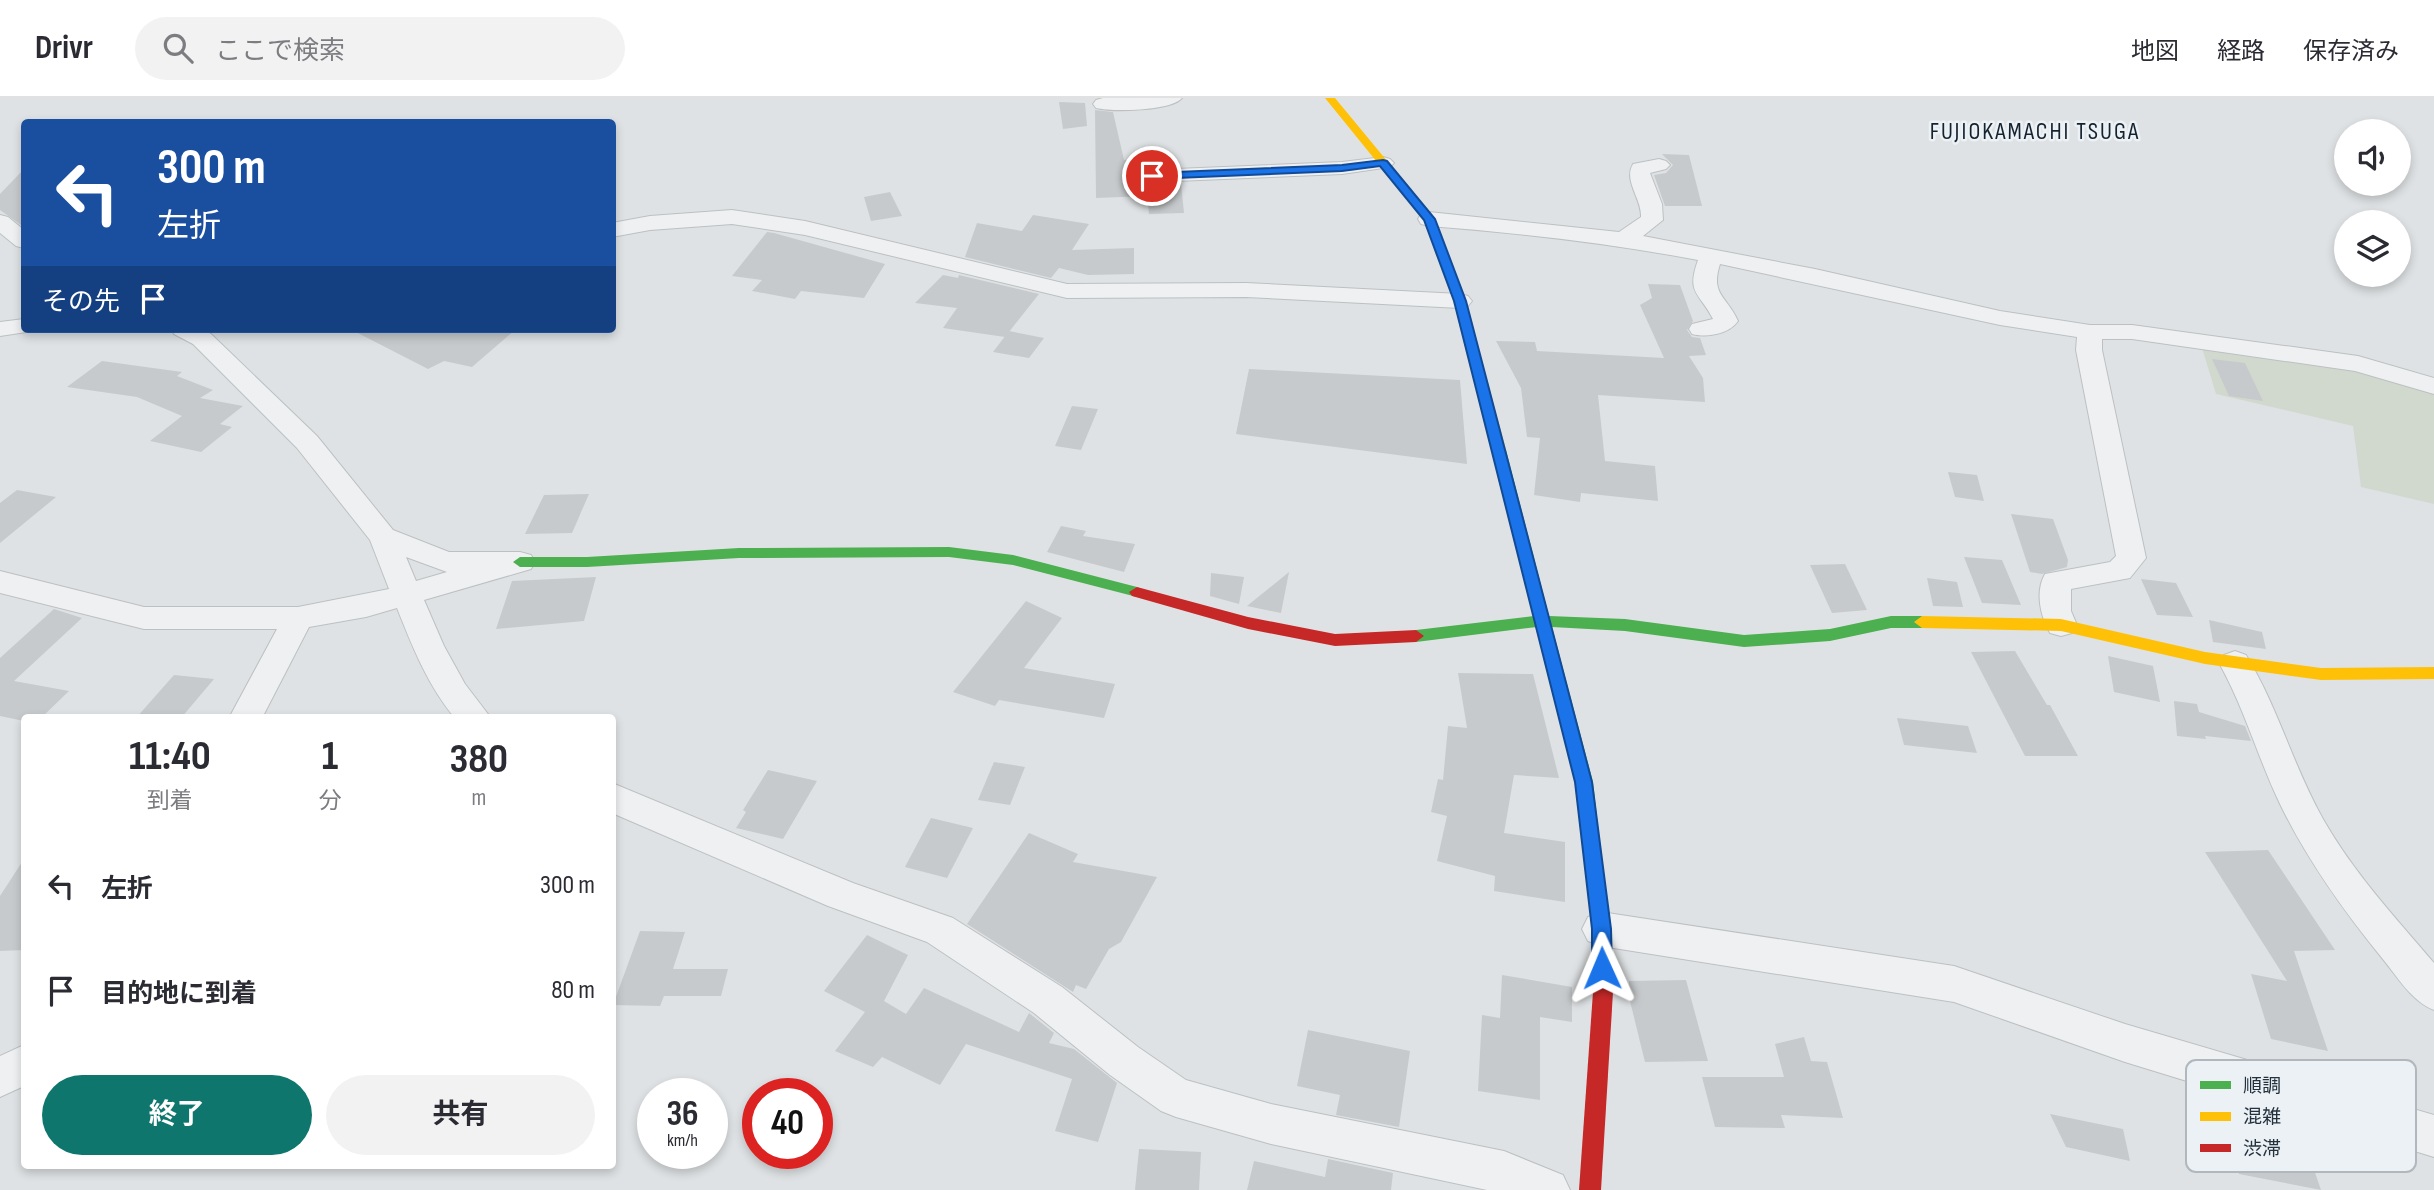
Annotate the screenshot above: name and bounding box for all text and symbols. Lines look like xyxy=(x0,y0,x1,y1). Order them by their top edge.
search box xyxy=(135,17,625,80)
text: Drivr xyxy=(35,28,93,68)
icon: search xyxy=(159,29,197,67)
text: ここで検索 xyxy=(215,36,345,67)
text: 地図 xyxy=(2131,37,2179,66)
text: 経路 xyxy=(2217,37,2265,66)
text: 保存済み xyxy=(2303,37,2399,66)
district label: FUJIOKAMACHI TSUGA xyxy=(1930,117,2140,146)
map controls xyxy=(2334,119,2411,287)
button: sound xyxy=(2334,119,2411,196)
text: 300 m xyxy=(157,139,266,198)
pin xyxy=(1122,146,1182,206)
icon: left xyxy=(42,147,133,238)
icon: arrive xyxy=(1133,157,1171,195)
text: 左折 xyxy=(157,207,221,246)
button: layers xyxy=(2334,210,2411,287)
icon: arrive xyxy=(134,280,172,318)
text: その先 xyxy=(42,287,120,318)
text: 11:40 xyxy=(129,731,211,782)
text: 1 xyxy=(322,731,338,782)
text: 380 xyxy=(449,734,508,785)
text: m xyxy=(471,784,486,812)
text: 到着 xyxy=(147,787,193,815)
text: 分 xyxy=(319,787,342,815)
icon: left xyxy=(42,867,80,905)
text: 300 m xyxy=(540,870,595,901)
text: 左折 xyxy=(101,874,153,905)
position arrow xyxy=(1565,931,1639,1005)
icon: arrive xyxy=(42,972,80,1010)
text: 80 m xyxy=(551,975,595,1006)
text: 目的地に到着 xyxy=(101,979,257,1010)
legend xyxy=(2186,1060,2416,1172)
button: 終了 xyxy=(42,1075,312,1155)
button: 共有 xyxy=(326,1075,595,1155)
text: 順調 xyxy=(2243,1075,2281,1098)
speed limit sign: 40 xyxy=(742,1078,833,1169)
text: 36 xyxy=(666,1093,699,1136)
text: 混雑 xyxy=(2243,1106,2281,1129)
text: km/h xyxy=(667,1130,698,1151)
text: 渋滞 xyxy=(2243,1138,2281,1161)

